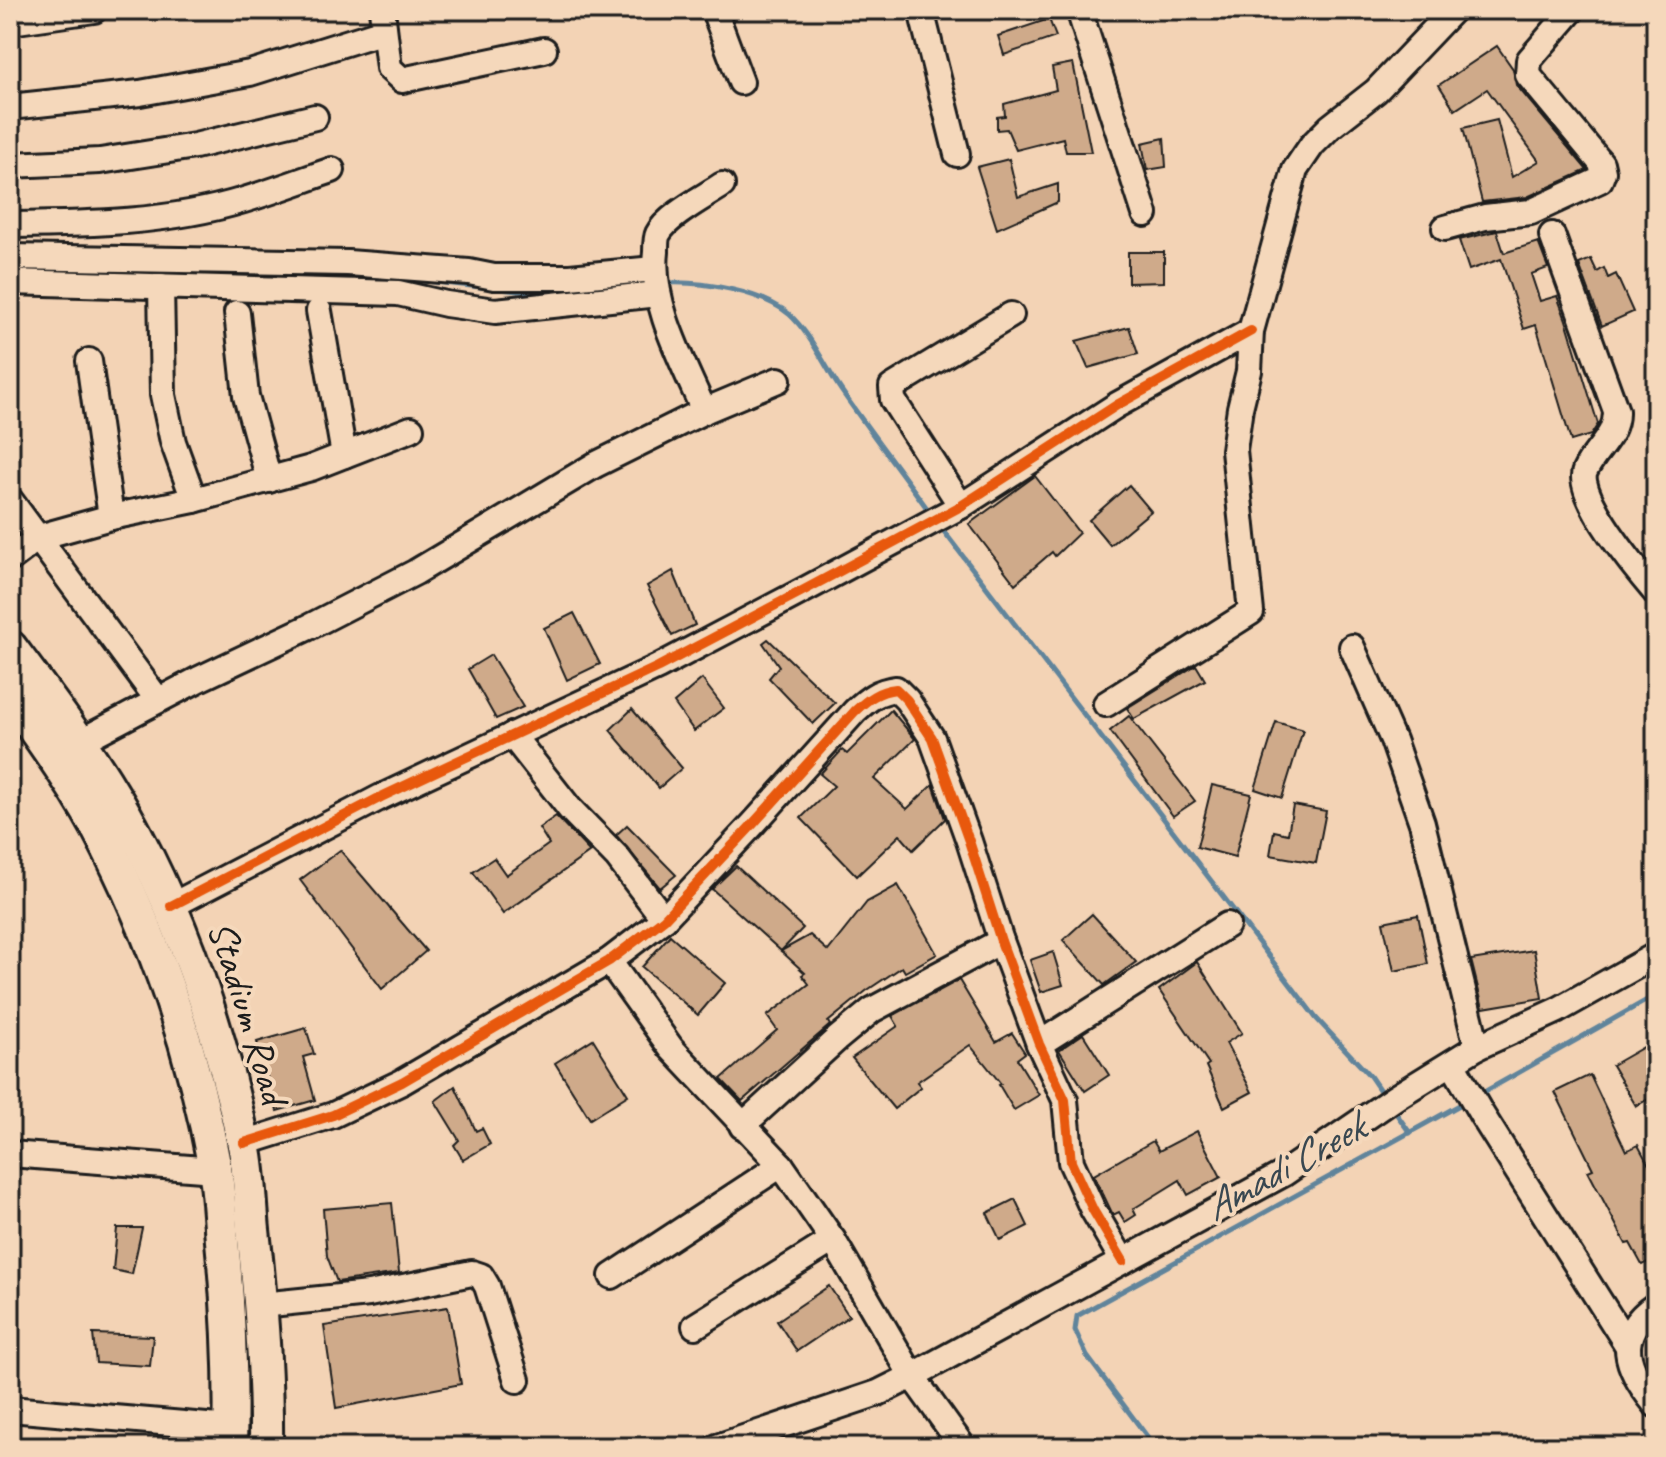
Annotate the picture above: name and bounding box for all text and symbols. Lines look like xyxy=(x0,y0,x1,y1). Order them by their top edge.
street label: Stadium Road xyxy=(197,915,301,1115)
water label: Amadi Creek xyxy=(1195,1098,1379,1233)

